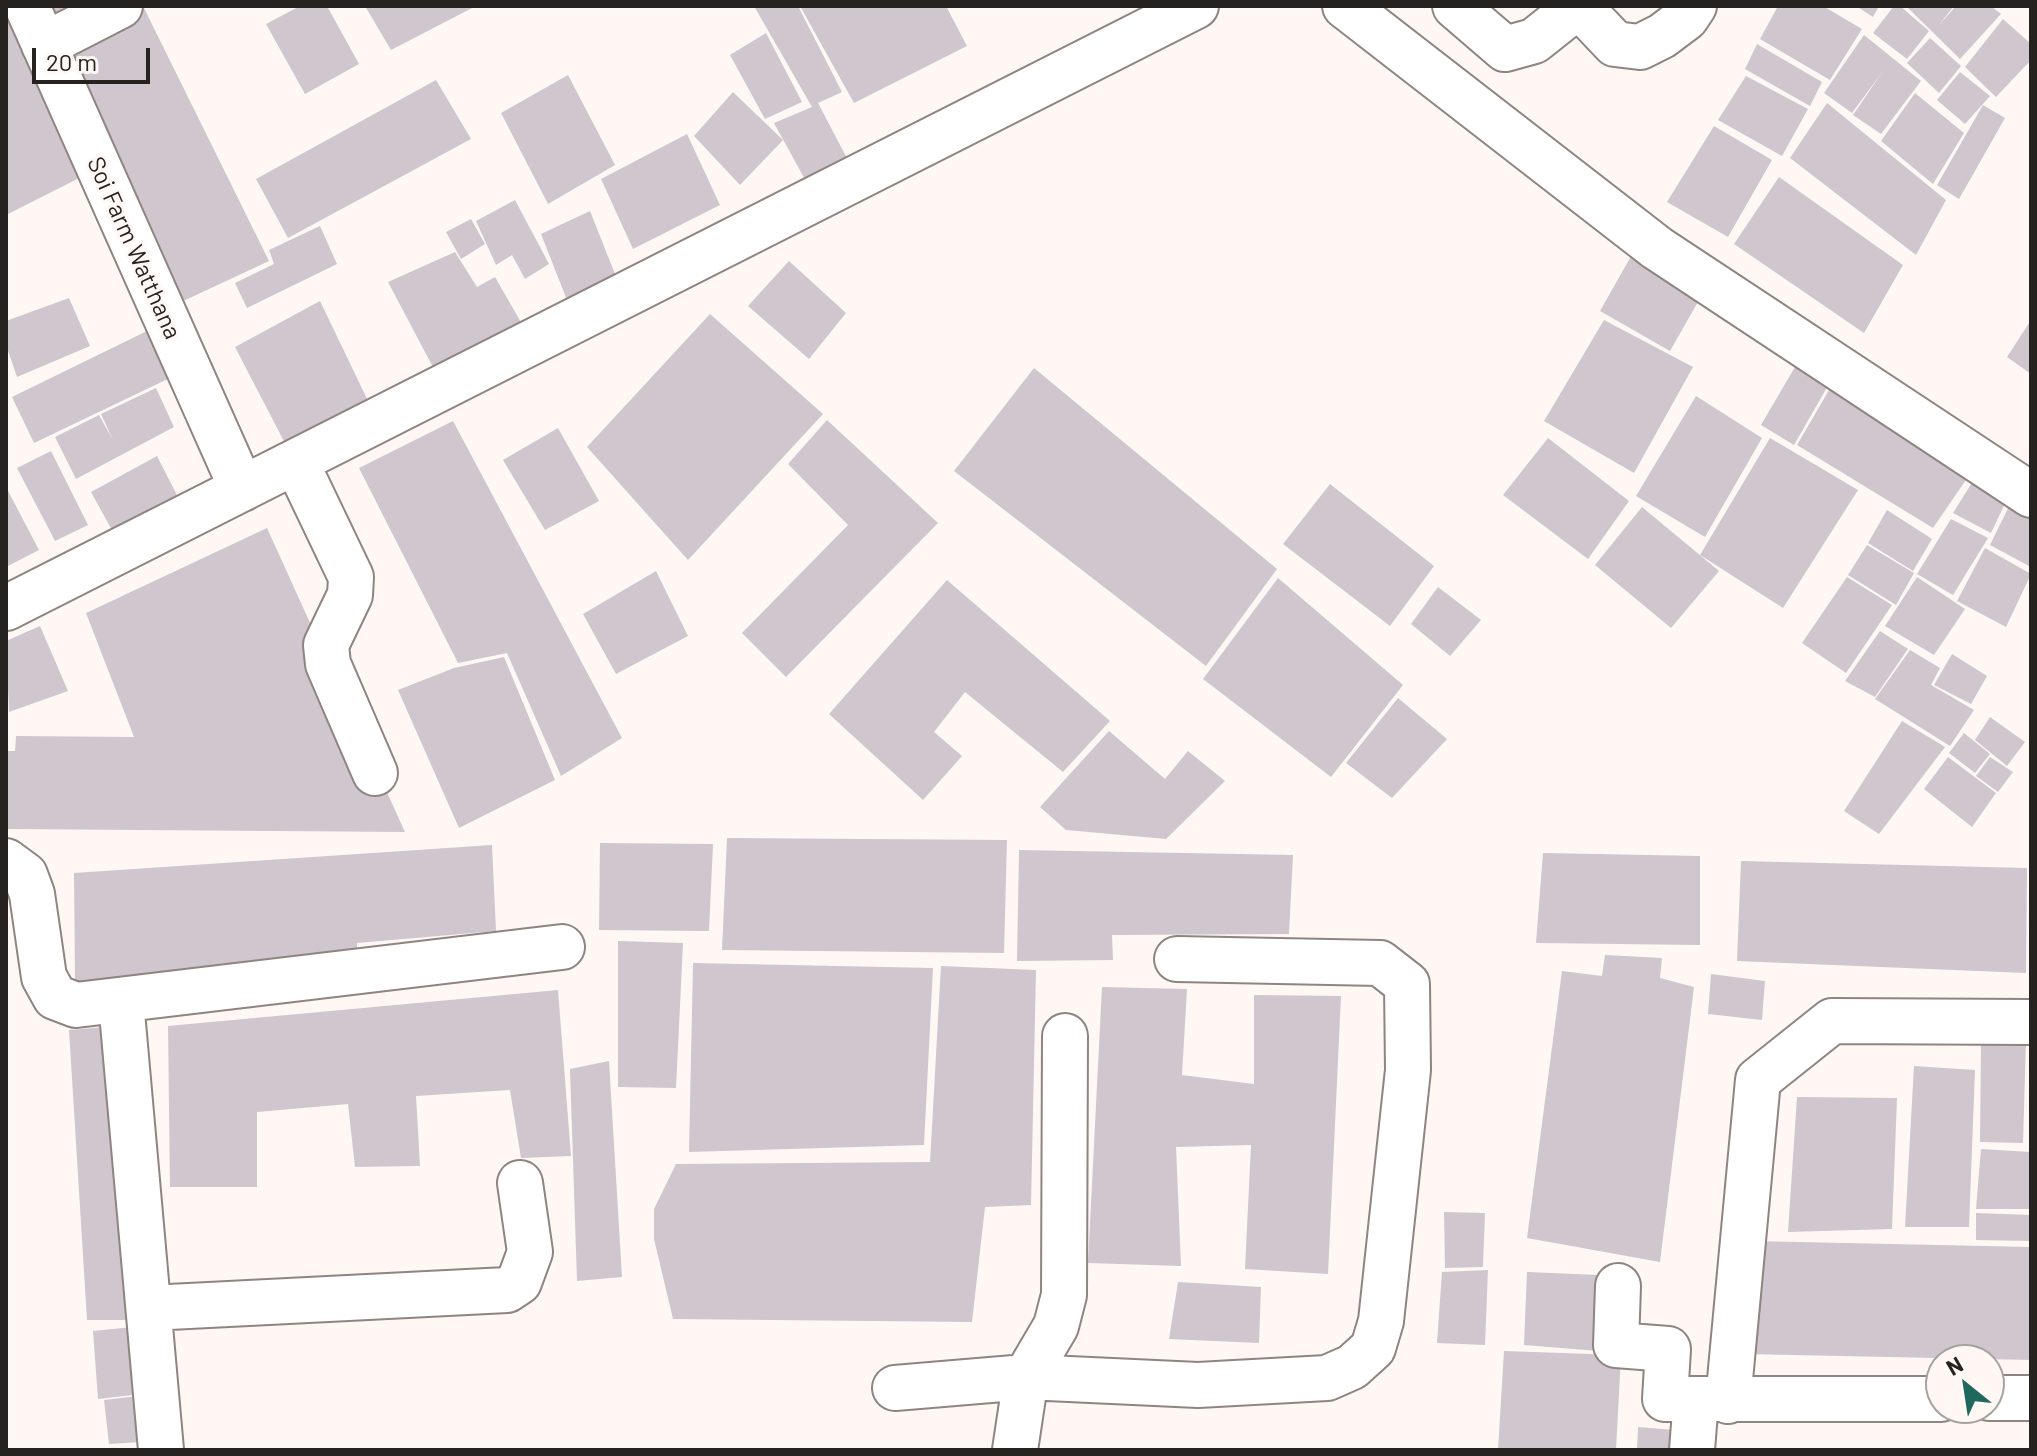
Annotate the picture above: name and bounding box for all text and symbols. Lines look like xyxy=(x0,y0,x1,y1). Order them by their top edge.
scale bar xyxy=(36,32,154,82)
text: 20 m xyxy=(46,47,97,76)
street label: Soi Farm Watthana xyxy=(81,152,187,344)
north arrow xyxy=(1925,1344,2005,1424)
text: N xyxy=(1941,1350,1967,1380)

